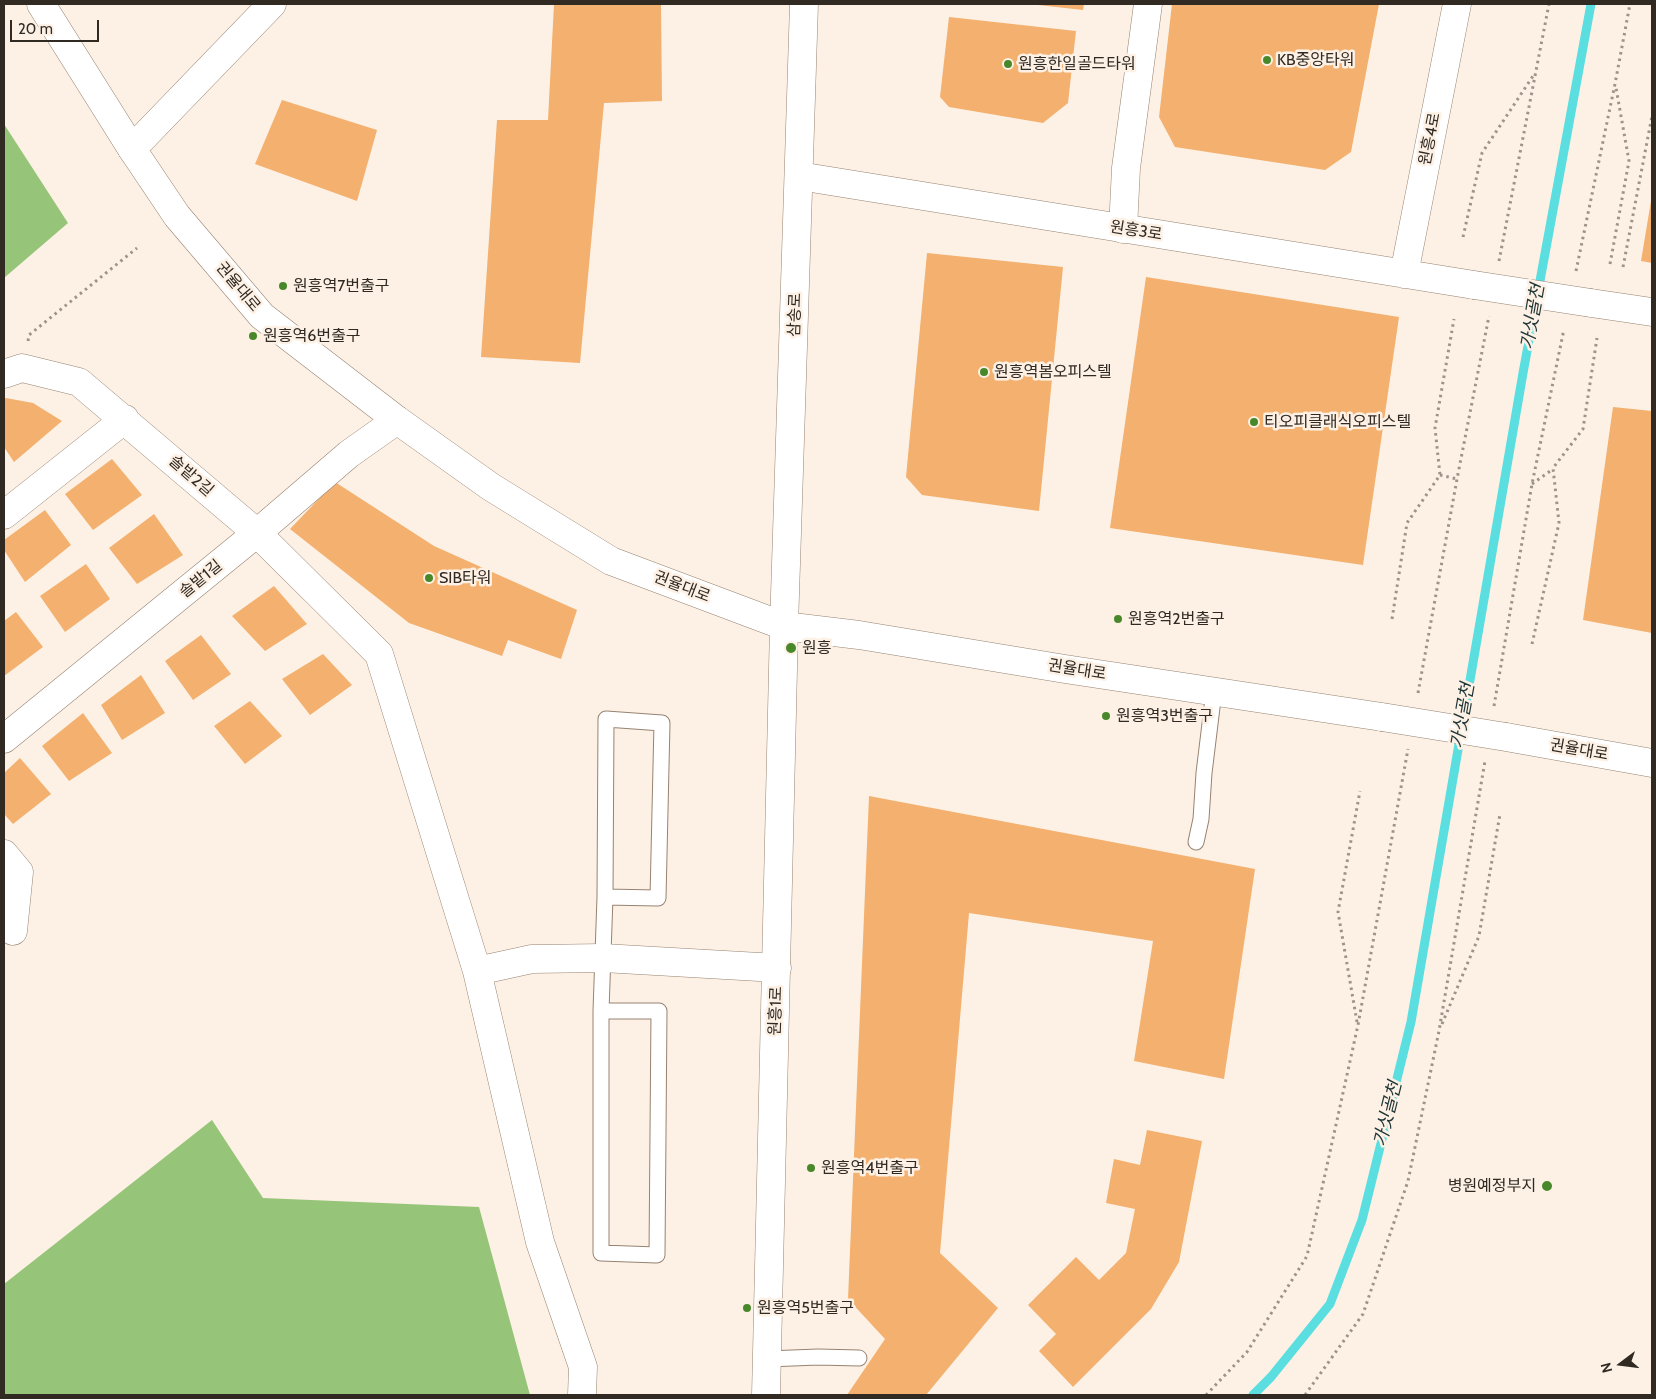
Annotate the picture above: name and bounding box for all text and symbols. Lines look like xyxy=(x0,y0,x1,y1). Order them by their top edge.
scale bar xyxy=(12,10,101,42)
text: 20 m xyxy=(18,20,53,38)
place label: KB중앙타워 xyxy=(1277,50,1354,70)
place label: 원흥한일골드타워 xyxy=(1018,54,1136,74)
marker: KB중앙타워 xyxy=(1261,54,1273,66)
marker: 원흥한일골드타워 xyxy=(1002,58,1014,70)
street label: 원흥4로 xyxy=(1415,111,1445,167)
street label: 원흥3로 xyxy=(1108,217,1164,245)
street label: 권율대로 xyxy=(212,258,264,316)
place label: 원흥역7번출구 xyxy=(293,276,389,296)
marker: 원흥역7번출구 xyxy=(277,280,289,292)
water label: 가싯골천 xyxy=(1517,283,1549,351)
street label: 삼송로 xyxy=(785,293,805,337)
place label: 원흥역6번출구 xyxy=(263,326,360,346)
marker: 원흥역6번출구 xyxy=(247,330,259,342)
place label: 원흥역봄오피스텔 xyxy=(994,362,1112,382)
marker: 원흥역봄오피스텔 xyxy=(978,366,990,378)
place label: 티오피클래식오피스텔 xyxy=(1264,412,1411,432)
marker: 티오피클래식오피스텔 xyxy=(1248,416,1260,428)
street label: 솔밭2길 xyxy=(165,452,217,500)
street label: 솔밭1길 xyxy=(176,556,226,602)
street label: 권율대로 xyxy=(651,567,713,607)
place label: SIB타워 xyxy=(439,568,491,588)
marker: SIB타워 xyxy=(423,572,435,584)
place label: 원흥역2번출구 xyxy=(1128,609,1225,629)
marker: 원흥역2번출구 xyxy=(1112,613,1124,625)
place label: 원흥 xyxy=(802,638,831,658)
marker: 원흥 xyxy=(784,641,798,655)
street label: 권율대로 xyxy=(1046,656,1108,684)
water label: 가싯골천 xyxy=(1447,682,1479,750)
place label: 원흥역3번출구 xyxy=(1116,706,1213,726)
marker: 원흥역3번출구 xyxy=(1100,710,1112,722)
street label: 권율대로 xyxy=(1548,735,1610,765)
street label: 원흥1로 xyxy=(766,986,786,1036)
water label: 가싯골천 xyxy=(1370,1079,1406,1149)
place label: 원흥역4번출구 xyxy=(821,1158,919,1178)
marker: 원흥역4번출구 xyxy=(805,1162,817,1174)
place label: 병원예정부지 xyxy=(1448,1176,1536,1196)
marker: 병원예정부지 xyxy=(1540,1179,1554,1193)
place label: 원흥역5번출구 xyxy=(757,1298,854,1318)
marker: 원흥역5번출구 xyxy=(741,1302,753,1314)
north arrow xyxy=(1596,1339,1646,1389)
text: N xyxy=(1597,1361,1616,1375)

